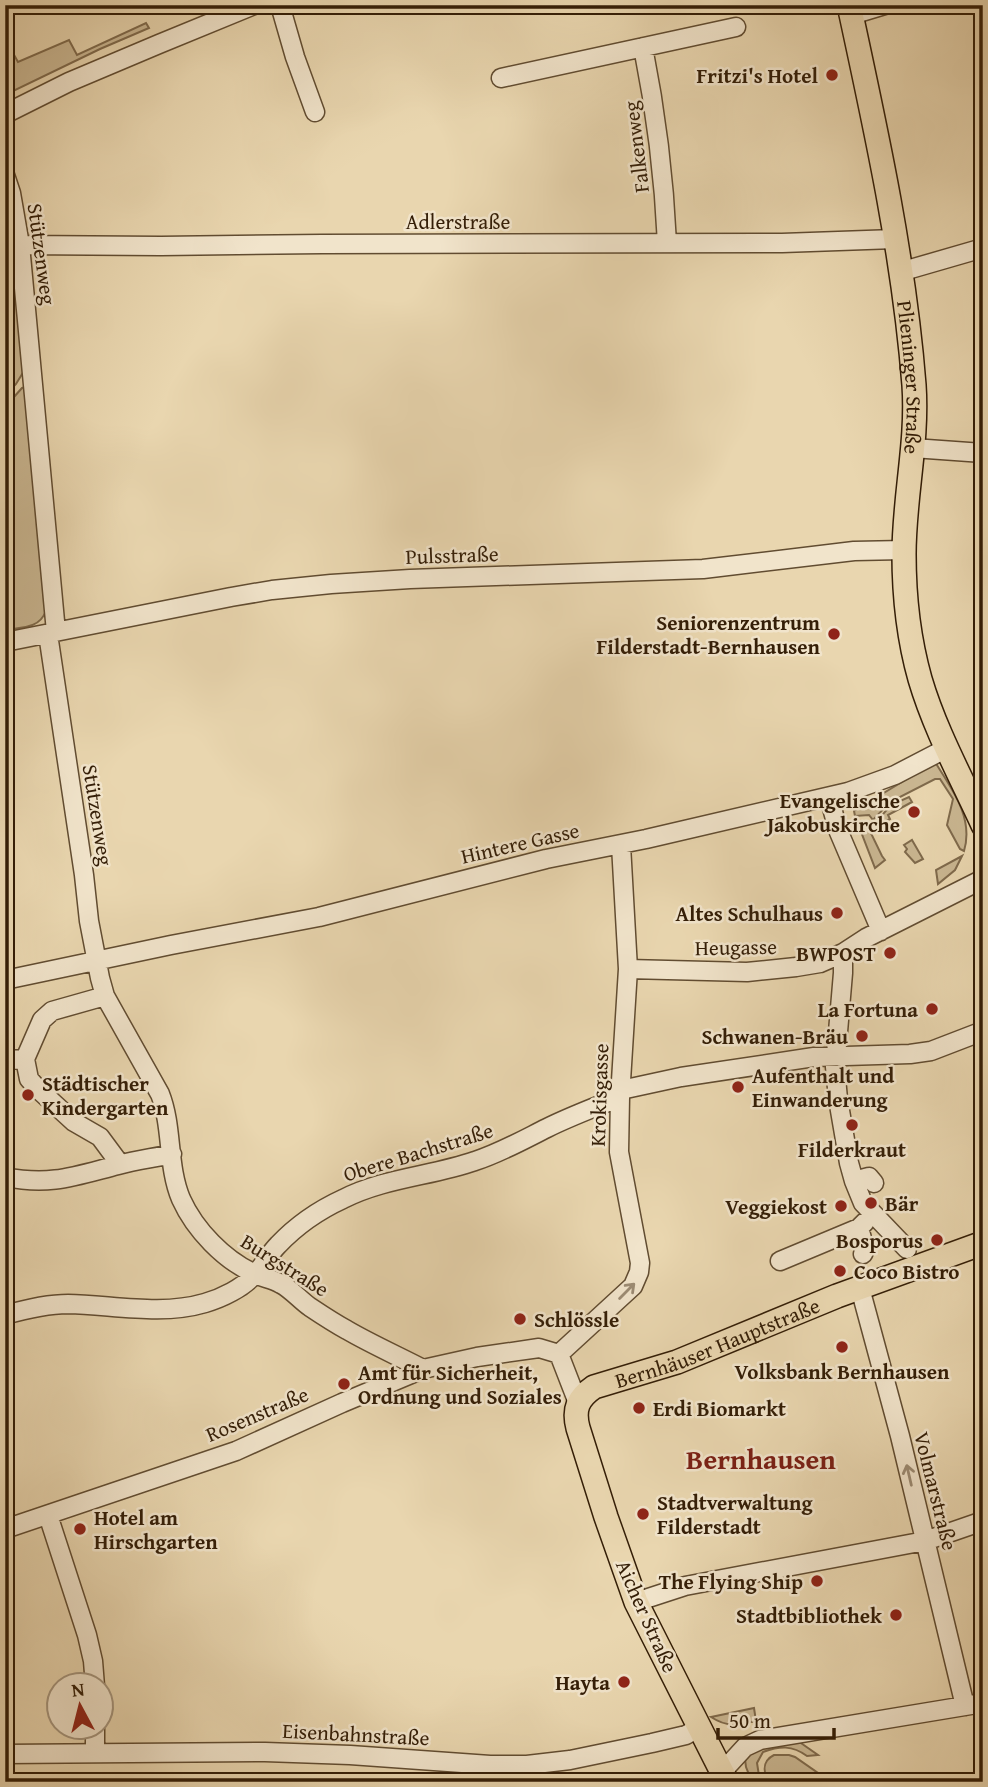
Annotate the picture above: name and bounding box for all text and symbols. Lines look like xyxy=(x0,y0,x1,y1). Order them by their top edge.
place label: Fritzi's Hotel xyxy=(697,60,818,91)
marker: Fritzi's Hotel xyxy=(824,67,840,83)
street label: Falkenweg xyxy=(615,99,657,195)
street label: Stützenweg xyxy=(20,201,65,307)
street label: Adlerstraße xyxy=(406,206,510,237)
street label: Plieninger Straße xyxy=(890,299,930,456)
street label: Pulsstraße xyxy=(405,538,499,572)
place label: Seniorenzentrum Filderstadt-Bernhausen xyxy=(596,607,821,662)
marker: Seniorenzentrum Filderstadt-Bernhausen xyxy=(826,626,842,642)
street label: Stützenweg xyxy=(75,762,121,868)
place label: Evangelische Jakobuskirche xyxy=(764,785,900,840)
marker: Evangelische Jakobuskirche xyxy=(906,804,922,820)
street label: Hintere Gasse xyxy=(458,814,582,872)
place label: Altes Schulhaus xyxy=(676,898,823,929)
marker: Altes Schulhaus xyxy=(829,905,845,921)
street label: Heugasse xyxy=(695,931,777,963)
place label: BWPOST xyxy=(796,938,877,969)
marker: BWPOST xyxy=(882,945,898,961)
place label: La Fortuna xyxy=(818,994,918,1025)
marker: La Fortuna xyxy=(924,1001,940,1017)
place label: Schwanen-Bräu xyxy=(701,1021,848,1052)
marker: Schwanen-Bräu xyxy=(854,1028,870,1044)
street label: Krokisgasse xyxy=(582,1043,616,1147)
place label: Aufenthalt und Einwanderung xyxy=(752,1060,894,1115)
place label: Städtischer Kindergarten xyxy=(42,1068,169,1123)
marker: Aufenthalt und Einwanderung xyxy=(730,1079,746,1095)
marker: Städtischer Kindergarten xyxy=(20,1087,36,1103)
street label: Obere Bachstraße xyxy=(339,1114,497,1190)
marker: Filderkraut xyxy=(844,1117,860,1133)
place label: Filderkraut xyxy=(798,1134,906,1165)
place label: Bär xyxy=(885,1188,919,1219)
place label: Veggiekost xyxy=(725,1191,827,1222)
marker: Bär xyxy=(863,1195,879,1211)
marker: Veggiekost xyxy=(833,1198,849,1214)
place label: Bosporus xyxy=(836,1225,923,1256)
street label: Burgstraße xyxy=(235,1226,335,1304)
marker: Bosporus xyxy=(929,1232,945,1248)
place label: Coco Bistro xyxy=(854,1256,960,1287)
marker: Coco Bistro xyxy=(832,1263,848,1279)
one-way arrow xyxy=(618,1282,635,1299)
street label: Bernhäuser Hauptstraße xyxy=(611,1289,824,1395)
place label: Schlössle xyxy=(534,1304,619,1335)
marker: Schlössle xyxy=(512,1311,528,1327)
marker: Volksbank Bernhausen xyxy=(834,1339,850,1355)
place label: Volksbank Bernhausen xyxy=(734,1356,950,1387)
place label: Amt für Sicherheit, Ordnung und Soziales xyxy=(358,1357,562,1412)
marker: Amt für Sicherheit, Ordnung und Soziales xyxy=(336,1376,352,1392)
street label: Rosenstraße xyxy=(201,1378,313,1450)
place label: Erdi Biomarkt xyxy=(653,1393,786,1424)
marker: Erdi Biomarkt xyxy=(631,1400,647,1416)
street label: Volmarstraße xyxy=(906,1428,966,1554)
district label: Bernhausen xyxy=(686,1438,836,1479)
one-way arrow xyxy=(902,1464,915,1487)
place label: Stadtverwaltung Filderstadt xyxy=(657,1487,813,1542)
place label: Hotel am Hirschgarten xyxy=(94,1502,218,1557)
marker: Stadtverwaltung Filderstadt xyxy=(635,1506,651,1522)
marker: Hotel am Hirschgarten xyxy=(72,1521,88,1537)
street label: Aicher Straße xyxy=(608,1555,686,1678)
place label: The Flying Ship xyxy=(659,1566,803,1597)
marker: The Flying Ship xyxy=(809,1573,825,1589)
place label: Stadtbibliothek xyxy=(736,1600,883,1631)
marker: Stadtbibliothek xyxy=(888,1607,904,1623)
place label: Hayta xyxy=(555,1667,610,1698)
north arrow xyxy=(46,1672,116,1742)
text: N xyxy=(70,1674,86,1704)
marker: Hayta xyxy=(616,1674,632,1690)
scale bar xyxy=(718,1696,834,1740)
text: 50 m xyxy=(729,1705,771,1736)
street label: Eisenbahnstraße xyxy=(282,1715,430,1753)

